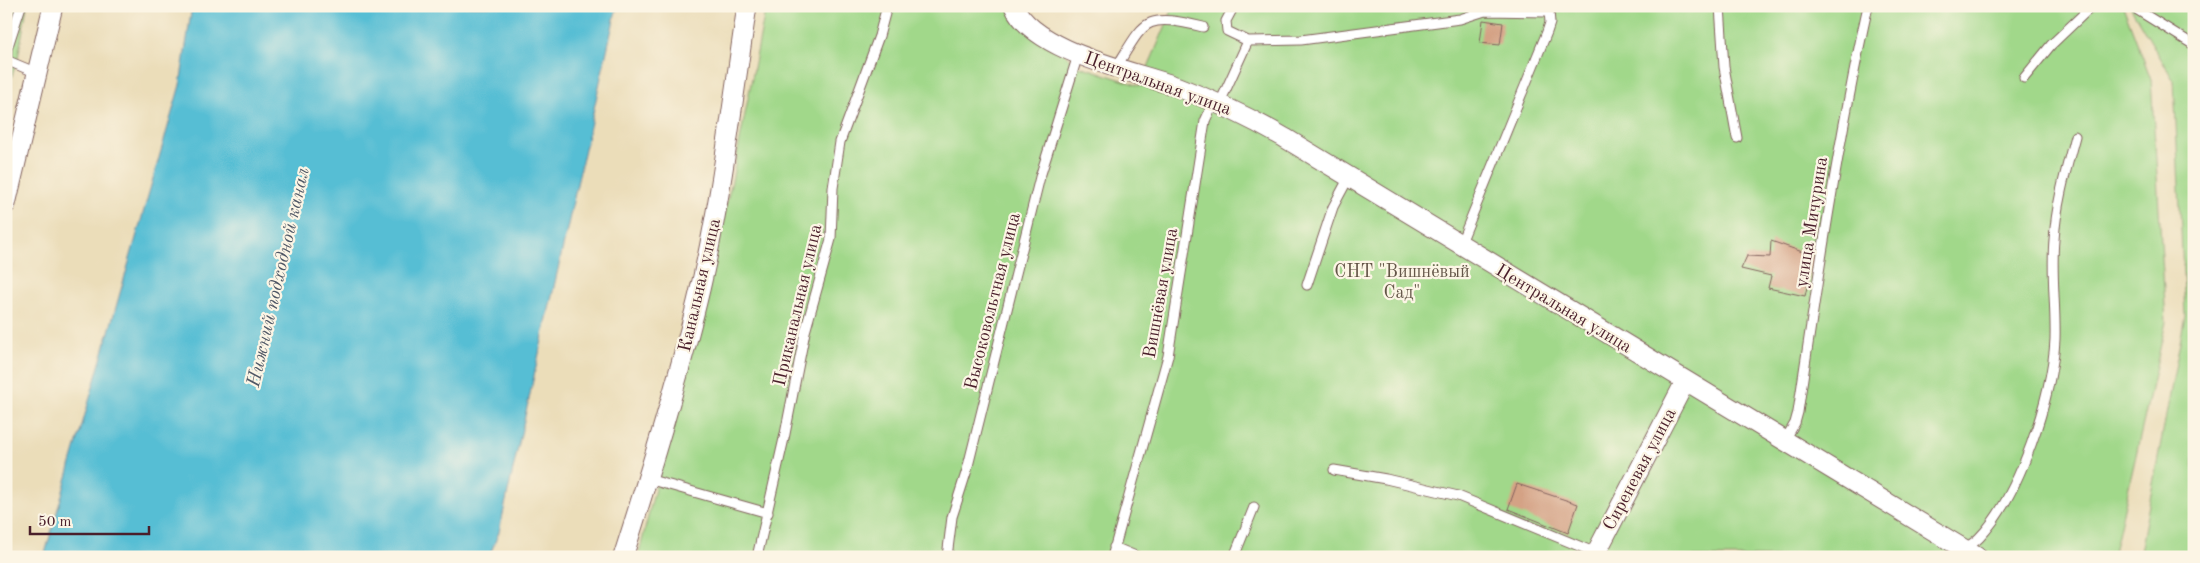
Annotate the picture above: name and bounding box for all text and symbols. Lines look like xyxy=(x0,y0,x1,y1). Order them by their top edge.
street label: Центральная улица xyxy=(1082,49,1234,119)
street label: улица Мичурина xyxy=(1793,155,1831,289)
water label: Нижний подходной канал xyxy=(245,166,314,390)
street label: Высоковольтная улица xyxy=(962,211,1024,392)
street label: Канальная улица xyxy=(676,217,724,354)
street label: Приканальная улица xyxy=(771,222,825,388)
street label: Вишнёвая улица xyxy=(1141,227,1181,360)
street label: Центральная улица xyxy=(1492,261,1635,357)
park label: СНТ "Вишнёвый Сад" xyxy=(1334,263,1470,302)
street label: Сиреневая улица xyxy=(1600,405,1680,534)
scale bar xyxy=(30,503,149,535)
text: 50 m xyxy=(38,515,72,530)

